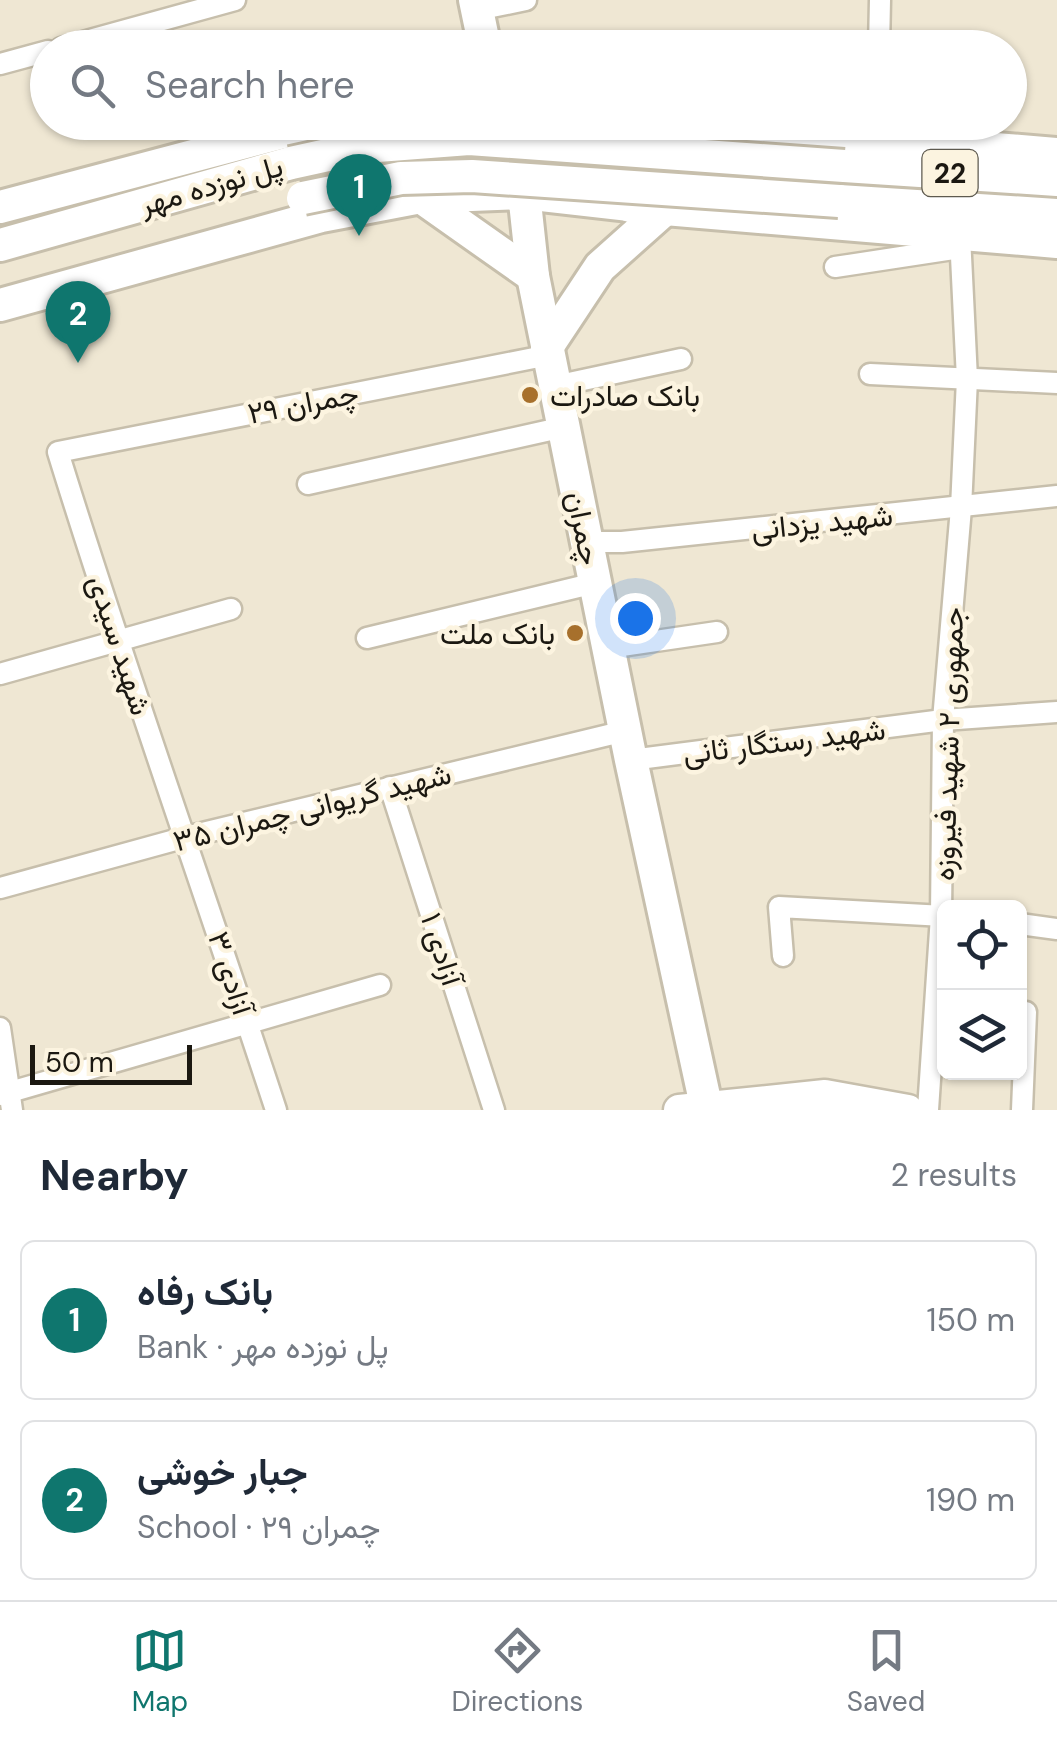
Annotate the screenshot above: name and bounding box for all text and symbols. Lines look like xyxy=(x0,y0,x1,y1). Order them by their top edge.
search box xyxy=(30,30,1027,140)
icon: search xyxy=(65,58,120,113)
text: Search here xyxy=(145,60,355,110)
street label: پل نوزده مهر xyxy=(134,146,287,225)
road number: 22 xyxy=(922,150,978,196)
pin: 1 xyxy=(326,154,392,236)
pin: 2 xyxy=(46,280,110,363)
street label: چمران ۲۹ xyxy=(244,373,362,434)
place label: بانک صادرات xyxy=(550,376,700,415)
marker: بانک صادرات xyxy=(519,384,541,406)
street label: چمران xyxy=(557,488,610,568)
street label: شهید یزدانی xyxy=(749,495,895,549)
street label: شهید سیدی xyxy=(79,570,161,720)
your location xyxy=(610,593,661,644)
street label: جمهوری ۲ شهید فیروزه xyxy=(924,606,972,882)
place label: بانک ملت xyxy=(440,614,555,653)
marker: بانک ملت xyxy=(564,622,586,644)
street label: شهید رستگار ثانی xyxy=(681,709,887,773)
street label: شهید گریوانی چمران ۳۵ xyxy=(169,754,455,861)
map controls xyxy=(937,900,1027,1080)
button: locate xyxy=(937,900,1027,990)
street label: آزادی ۱ xyxy=(412,908,473,992)
street label: آزادی ۳ xyxy=(199,926,263,1022)
button: layers xyxy=(937,990,1027,1080)
scale bar xyxy=(30,1040,192,1084)
text: 50 m xyxy=(45,1044,114,1081)
text: Nearby xyxy=(40,1148,189,1203)
text: 2 results xyxy=(891,1154,1017,1196)
text: بانک رفاه xyxy=(137,1267,273,1317)
text: 1 xyxy=(69,1299,80,1341)
text: 150 m xyxy=(927,1299,1015,1341)
text: Bank · پل نوزده مهر xyxy=(137,1326,388,1368)
text: جبار خوشی xyxy=(137,1447,308,1497)
text: 2 xyxy=(65,1479,84,1521)
text: 190 m xyxy=(926,1479,1015,1521)
text: School · چمران ۲۹ xyxy=(137,1506,380,1548)
tab: Map xyxy=(132,1623,188,1720)
tab: Directions xyxy=(452,1623,583,1720)
tab: Saved xyxy=(847,1623,925,1720)

